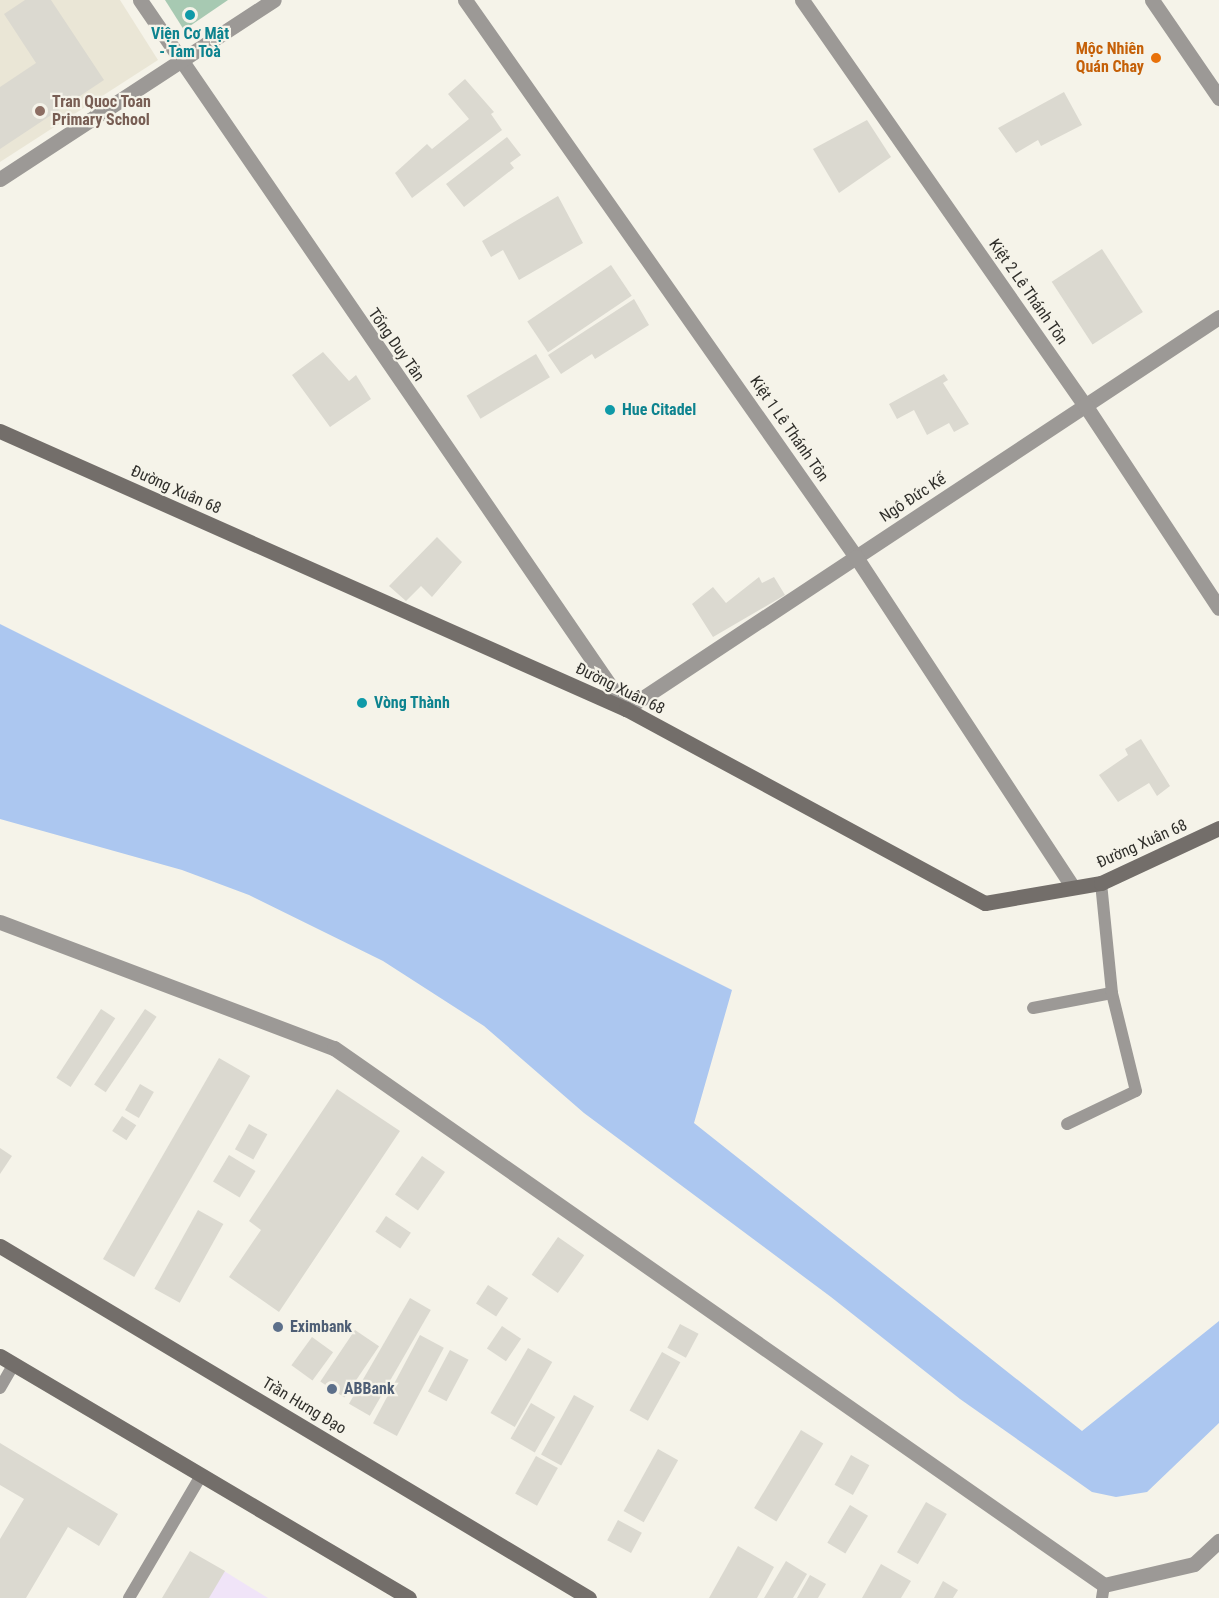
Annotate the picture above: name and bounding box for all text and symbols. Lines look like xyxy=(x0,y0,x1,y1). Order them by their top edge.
marker: Viện Cơ Mật - Tam Toà xyxy=(183,8,197,22)
place label: Viện Cơ Mật - Tam Toà xyxy=(151,24,229,62)
place label: Mộc Nhiên Quán Chay xyxy=(1076,39,1144,77)
marker: Mộc Nhiên Quán Chay xyxy=(1149,51,1163,65)
place label: Tran Quoc Toan Primary School xyxy=(52,92,151,130)
marker: Tran Quoc Toan Primary School xyxy=(33,104,47,118)
street label: Kiệt 2 Lê Thánh Tôn xyxy=(984,235,1072,349)
street label: Tống Duy Tân xyxy=(364,305,428,385)
street label: Kiệt 1 Lê Thánh Tôn xyxy=(745,372,833,486)
place label: Hue Citadel xyxy=(622,400,696,420)
marker: Hue Citadel xyxy=(603,403,617,417)
street label: Đường Xuân 68 xyxy=(128,462,224,518)
street label: Ngô Đức Kế xyxy=(876,470,950,526)
street label: Đường Xuân 68 xyxy=(572,659,668,719)
place label: Vòng Thành xyxy=(374,693,450,713)
marker: Vòng Thành xyxy=(355,696,369,710)
street label: Đường Xuân 68 xyxy=(1094,816,1190,872)
place label: Eximbank xyxy=(290,1317,352,1337)
marker: Eximbank xyxy=(271,1320,285,1334)
street label: Trần Hưng Đạo xyxy=(259,1373,349,1439)
place label: ABBank xyxy=(344,1379,395,1399)
marker: ABBank xyxy=(325,1382,339,1396)

